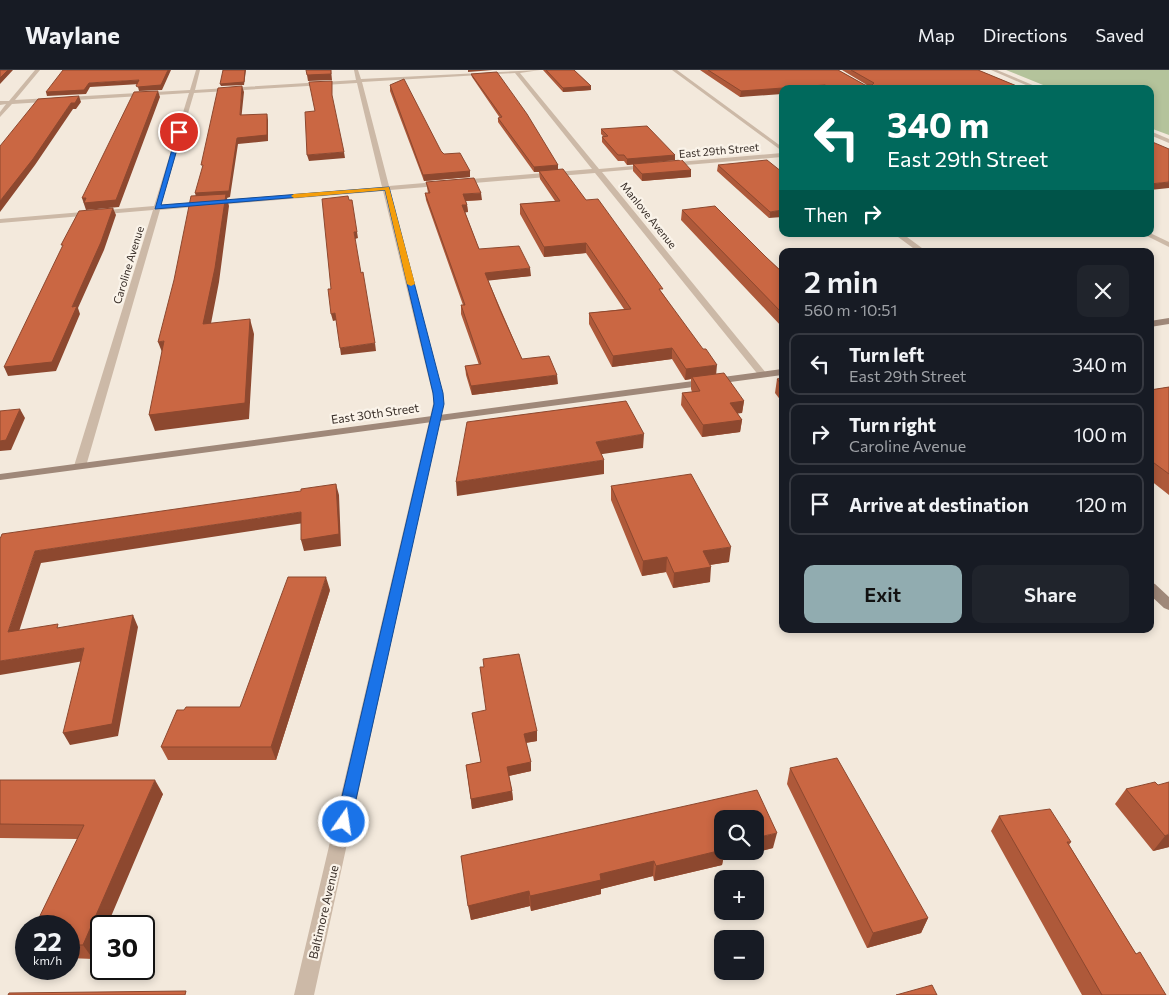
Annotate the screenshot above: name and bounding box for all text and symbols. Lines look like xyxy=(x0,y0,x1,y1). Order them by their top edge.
text: Waylane xyxy=(25,20,120,49)
text: Map xyxy=(918,24,955,46)
text: Directions xyxy=(983,24,1067,46)
text: Saved xyxy=(1095,24,1144,46)
text: 340 m xyxy=(887,102,989,145)
icon: left xyxy=(804,105,869,170)
pin xyxy=(158,111,200,153)
icon: arrive xyxy=(165,118,193,146)
street label: East 29th Street xyxy=(678,140,760,160)
text: East 29th Street xyxy=(887,145,1048,172)
street label: Manlove Avenue xyxy=(618,179,680,251)
icon: right xyxy=(858,200,886,228)
text: Then xyxy=(804,203,848,226)
street label: Caroline Avenue xyxy=(110,224,146,305)
text: 2 min xyxy=(804,262,878,299)
button: close xyxy=(1077,265,1129,317)
text: 560 m · 10:51 xyxy=(804,300,897,319)
text: Turn left xyxy=(849,343,924,366)
icon: left xyxy=(806,350,834,378)
text: 340 m xyxy=(1072,353,1127,376)
text: East 29th Street xyxy=(849,366,966,385)
street label: East 30th Street xyxy=(330,400,420,426)
text: Turn right xyxy=(849,413,936,436)
icon: right xyxy=(806,420,834,448)
text: 100 m xyxy=(1074,423,1127,446)
text: Caroline Avenue xyxy=(849,436,966,455)
icon: arrive xyxy=(806,490,834,518)
text: Arrive at destination xyxy=(849,493,1029,516)
text: 120 m xyxy=(1076,493,1127,516)
button: Exit xyxy=(804,565,962,623)
button: Share xyxy=(972,565,1129,623)
position arrow xyxy=(317,795,369,847)
map controls xyxy=(714,810,764,980)
button: search xyxy=(714,810,764,860)
street label: Baltimore Avenue xyxy=(305,864,341,960)
button: + xyxy=(714,870,764,920)
speed limit sign: 30 xyxy=(90,915,155,980)
text: 22 xyxy=(33,926,62,956)
button: − xyxy=(714,930,764,980)
text: km/h xyxy=(33,953,62,967)

